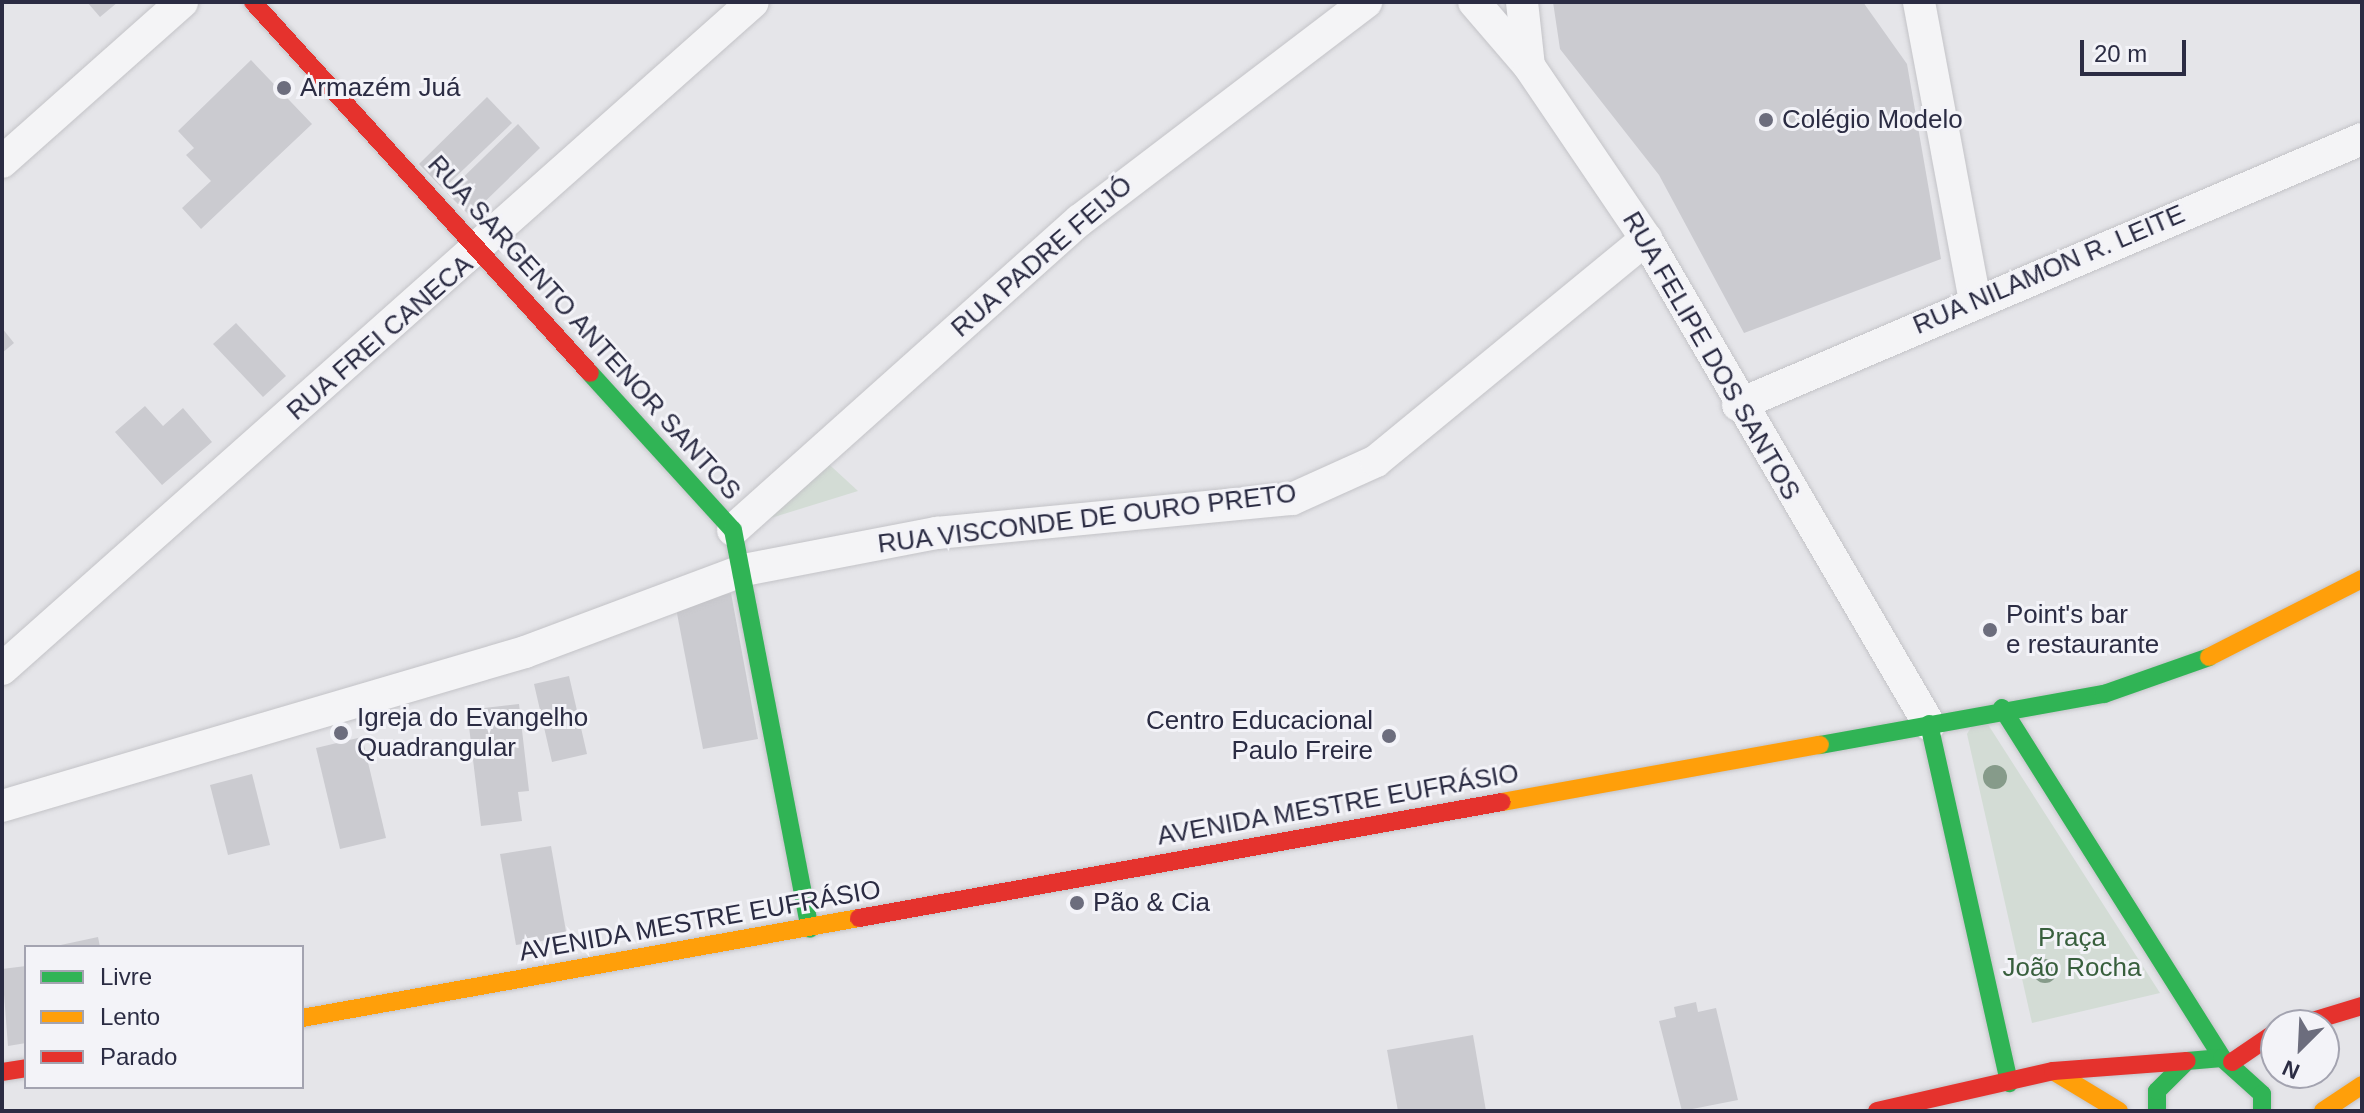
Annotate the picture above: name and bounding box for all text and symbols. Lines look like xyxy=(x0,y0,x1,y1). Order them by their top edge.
scale bar xyxy=(2084,24,2190,74)
text: 20 m xyxy=(2094,40,2147,67)
place label: Armazém Juá xyxy=(300,72,460,104)
marker: Armazém Juá xyxy=(275,79,293,97)
place label: Colégio Modelo xyxy=(1782,104,1963,136)
marker: Colégio Modelo xyxy=(1757,111,1775,129)
street label: RUA SARGENTO ANTENOR SANTOS xyxy=(420,148,748,508)
street label: RUA PADRE FEIJÓ xyxy=(945,170,1139,344)
street label: RUA NILAMON R. LEITE xyxy=(1908,198,2190,342)
street label: RUA FELIPE DOS SANTOS xyxy=(1615,206,1807,506)
street label: RUA FREI CANECA xyxy=(280,249,480,427)
street label: RUA VISCONDE DE OURO PRETO xyxy=(875,478,1299,560)
place label: Point's bar e restaurante xyxy=(2006,599,2159,660)
marker: Point's bar e restaurante xyxy=(1981,621,1999,639)
place label: Igreja do Evangelho Quadrangular xyxy=(357,702,588,764)
place label: Centro Educacional Paulo Freire xyxy=(1146,705,1373,766)
marker: Igreja do Evangelho Quadrangular xyxy=(332,724,350,742)
marker: Centro Educacional Paulo Freire xyxy=(1380,727,1398,745)
street label: AVENIDA MESTRE EUFRÁSIO xyxy=(1154,758,1522,852)
street label: AVENIDA MESTRE EUFRÁSIO xyxy=(516,874,884,968)
place label: Pão & Cia xyxy=(1093,887,1210,919)
marker: Pão & Cia xyxy=(1068,894,1086,912)
park label: Praça João Rocha xyxy=(2003,922,2141,984)
legend xyxy=(24,945,304,1089)
text: Livre xyxy=(100,963,152,990)
text: Lento xyxy=(100,1003,160,1030)
north arrow xyxy=(2260,1009,2340,1089)
text: Parado xyxy=(100,1043,177,1070)
text: N xyxy=(2279,1055,2303,1084)

